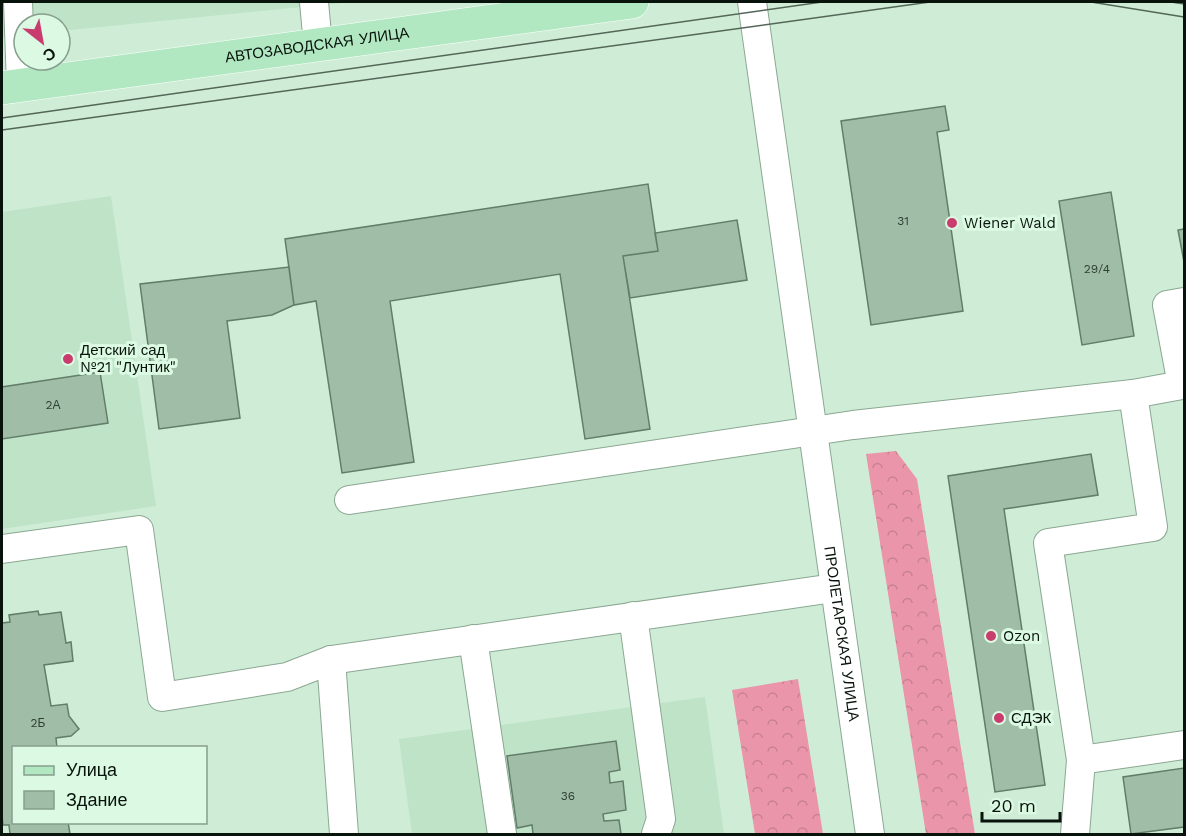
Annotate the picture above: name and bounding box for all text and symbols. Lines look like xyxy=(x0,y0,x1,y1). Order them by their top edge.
north arrow xyxy=(12,12,72,72)
street label: АВТОЗАВОДСКАЯ УЛИЦА xyxy=(224,24,410,66)
text: С xyxy=(39,43,59,66)
house number: 31 xyxy=(897,214,909,228)
place label: Wiener Wald xyxy=(964,214,1056,232)
marker: Wiener Wald xyxy=(945,216,959,230)
house number: 29/4 xyxy=(1084,262,1110,276)
place label: Детский сад №21 "Лунтик" xyxy=(80,341,176,376)
marker: Детский сад №21 "Лунтик" xyxy=(61,352,75,366)
house number: 2А xyxy=(46,398,61,412)
street label: ПРОЛЕТАРСКАЯ УЛИЦА xyxy=(820,545,863,722)
place label: Ozon xyxy=(1003,627,1040,645)
marker: Ozon xyxy=(984,629,998,643)
place label: СДЭК xyxy=(1011,709,1051,727)
marker: СДЭК xyxy=(992,711,1006,725)
house number: 2Б xyxy=(31,716,46,730)
legend xyxy=(12,746,207,824)
text: Улица xyxy=(66,759,118,780)
scale bar xyxy=(982,785,1060,823)
text: Здание xyxy=(66,789,127,810)
house number: 36 xyxy=(561,789,575,803)
text: 20 m xyxy=(991,795,1036,816)

